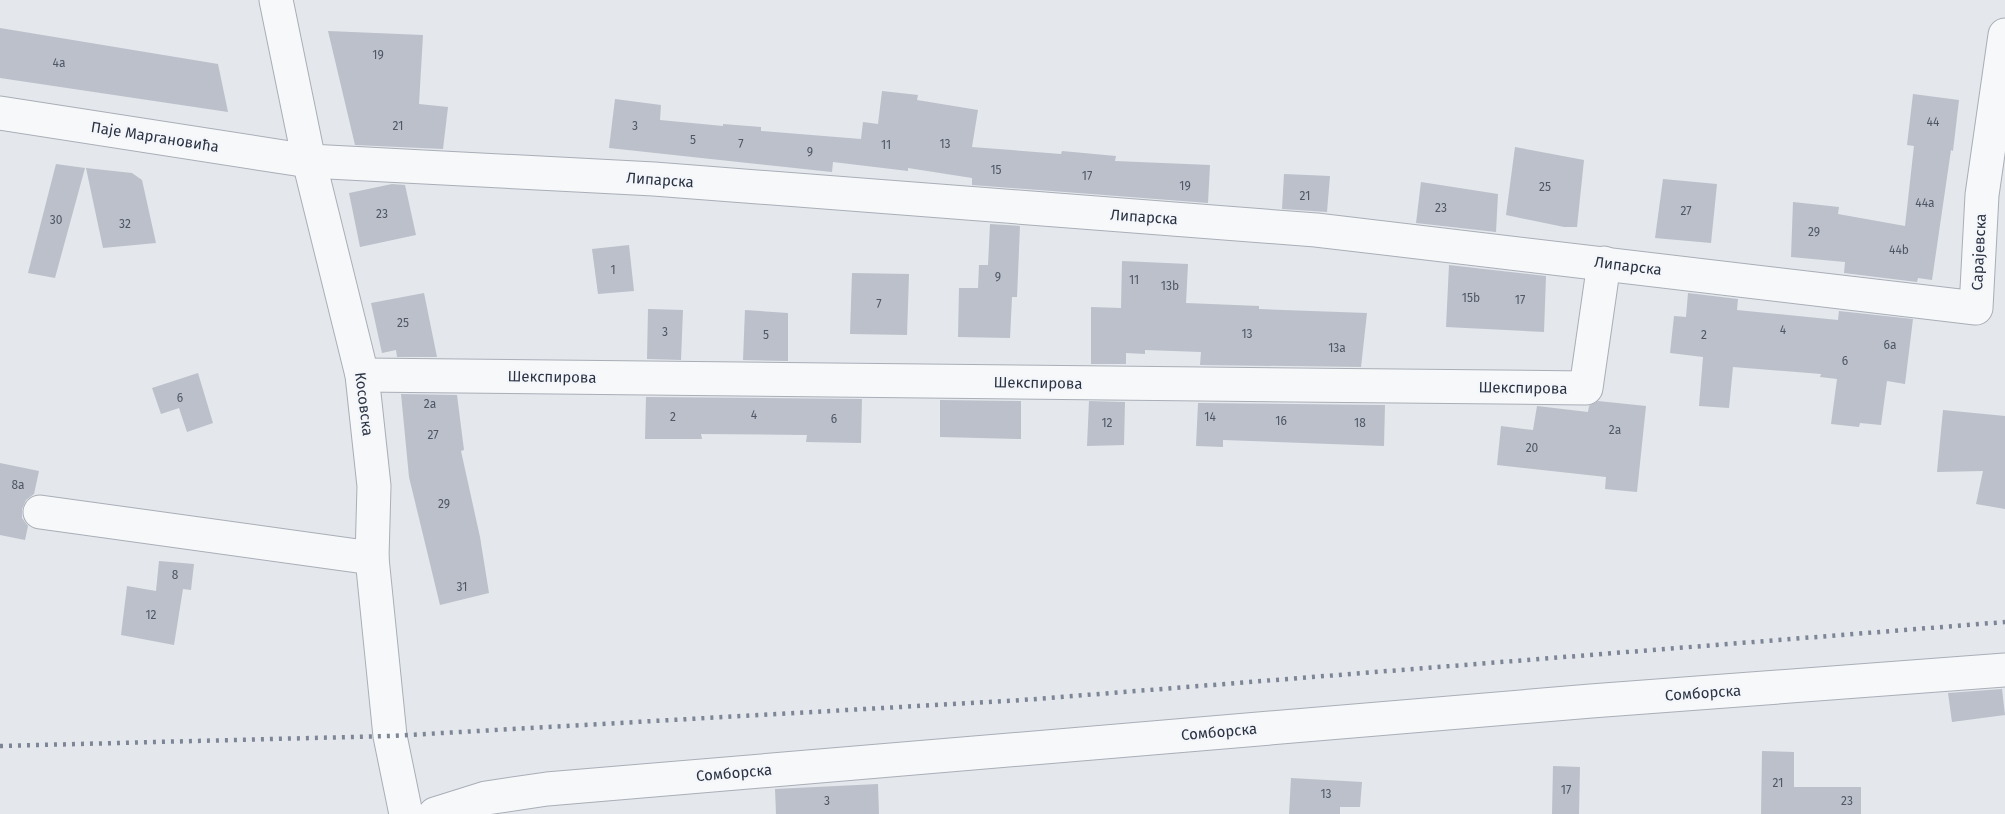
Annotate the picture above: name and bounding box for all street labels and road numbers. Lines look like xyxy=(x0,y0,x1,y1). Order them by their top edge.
street label: Паје Маргановића xyxy=(90,118,220,156)
street label: Липарска xyxy=(626,169,694,191)
street label: Липарска xyxy=(1110,206,1178,228)
street label: Сарајевска xyxy=(1968,213,1990,291)
street label: Липарска xyxy=(1593,253,1663,279)
street label: Шекспирова xyxy=(507,367,597,387)
street label: Косовска xyxy=(351,371,377,437)
street label: Шекспирова xyxy=(993,373,1083,393)
street label: Шекспирова xyxy=(1478,378,1568,398)
street label: Сомборска xyxy=(1664,681,1742,705)
street label: Сомборска xyxy=(1180,720,1258,744)
street label: Сомборска xyxy=(695,761,773,785)

